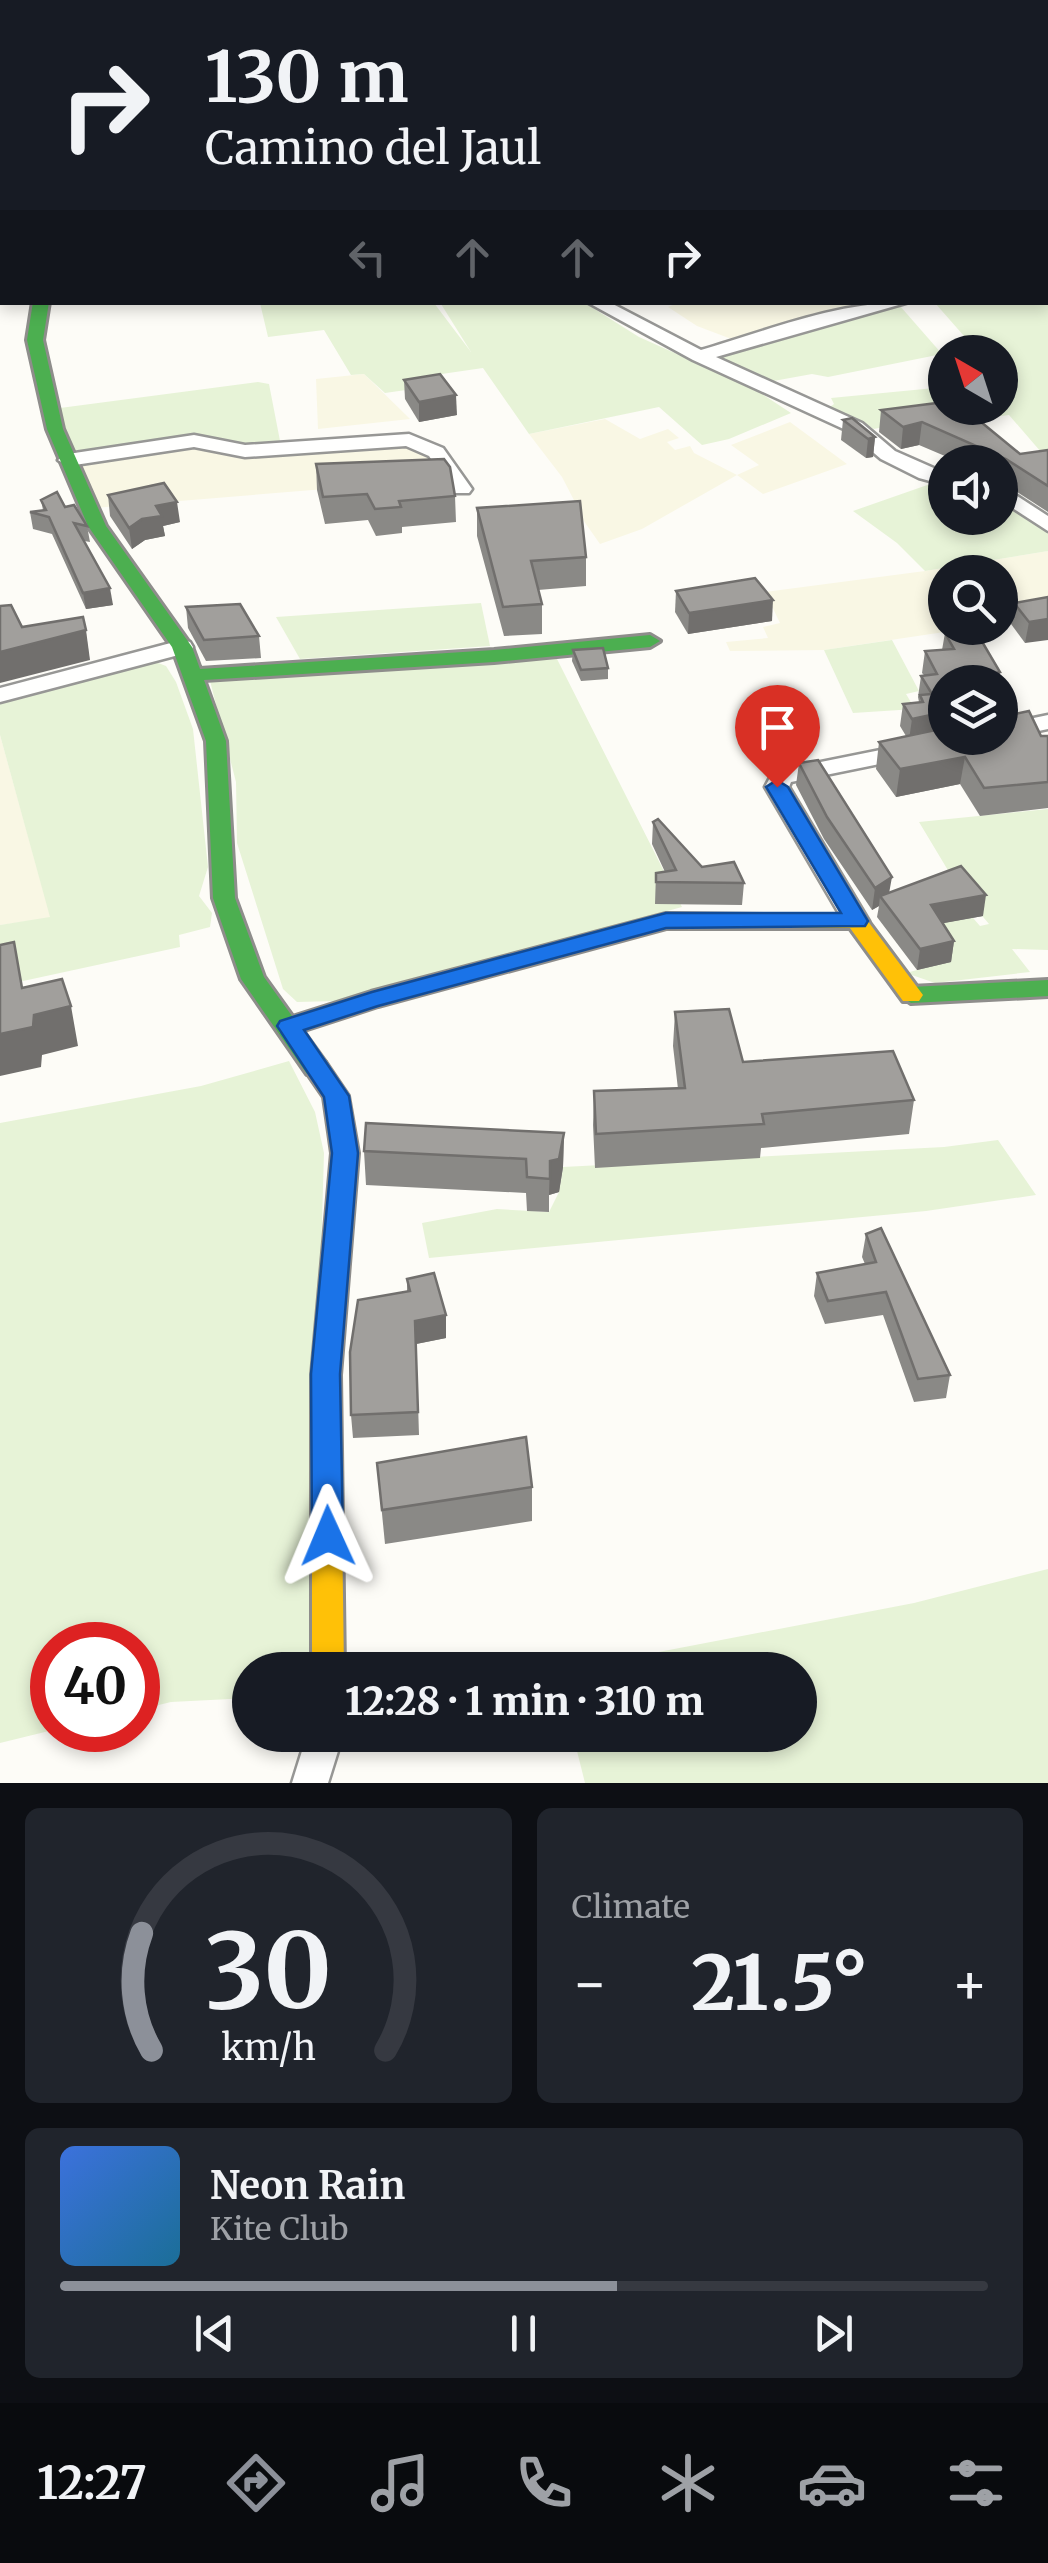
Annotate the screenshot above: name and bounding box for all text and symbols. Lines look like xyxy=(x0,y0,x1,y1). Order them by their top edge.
text: 130 m xyxy=(205,33,409,121)
icon: right xyxy=(40,40,170,170)
text: Camino del Jaul xyxy=(205,120,541,176)
icon: left xyxy=(340,230,395,285)
icon: ahead xyxy=(445,230,500,285)
icon: ahead xyxy=(550,230,605,285)
icon: right xyxy=(655,230,710,285)
north arrow xyxy=(928,335,1018,425)
map controls xyxy=(928,335,1018,755)
button: sound xyxy=(928,445,1018,535)
button: search xyxy=(928,555,1018,645)
button: layers xyxy=(928,665,1018,755)
pin xyxy=(735,685,820,788)
icon: arrive xyxy=(750,700,805,755)
position arrow xyxy=(276,1484,380,1588)
speed limit sign: 40 xyxy=(30,1622,160,1752)
text: 12:28 · 1 min · 310 m xyxy=(345,1678,704,1725)
text: Climate xyxy=(572,1887,690,1927)
text: 30 xyxy=(205,1906,332,2036)
text: 21.5° xyxy=(691,1936,868,2030)
text: − xyxy=(572,1949,608,2018)
text: + xyxy=(951,1949,988,2018)
text: km/h xyxy=(221,2025,316,2070)
text: Neon Rain xyxy=(210,2162,405,2209)
text: Kite Club xyxy=(210,2209,348,2249)
icon: previous xyxy=(187,2306,242,2361)
icon: pause xyxy=(496,2306,551,2361)
icon: next xyxy=(806,2306,861,2361)
icon: directions xyxy=(221,2448,291,2518)
icon: music xyxy=(365,2448,435,2518)
icon: phone xyxy=(509,2448,579,2518)
icon: climate xyxy=(653,2448,723,2518)
icon: car xyxy=(797,2448,867,2518)
icon: filters xyxy=(941,2448,1011,2518)
text: 12:27 xyxy=(37,2455,147,2511)

